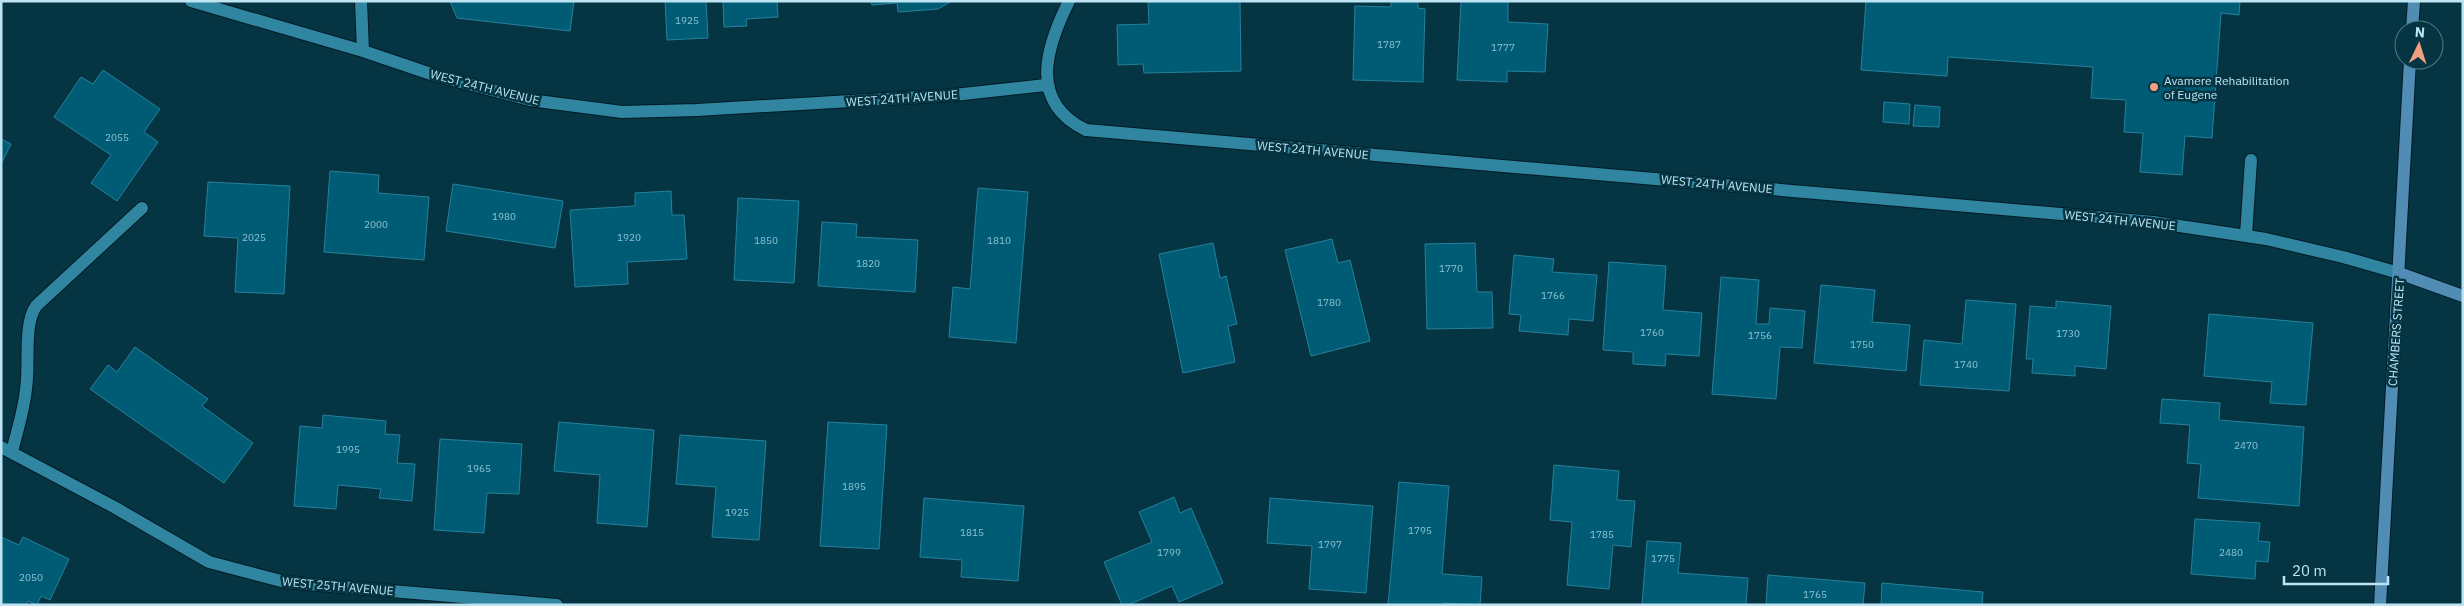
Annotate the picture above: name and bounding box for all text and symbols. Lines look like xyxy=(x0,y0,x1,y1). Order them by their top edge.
house number: 1925 xyxy=(675,14,699,27)
north arrow xyxy=(2394,20,2444,70)
text: N xyxy=(2414,23,2426,41)
house number: 1787 xyxy=(1377,38,1401,51)
house number: 1777 xyxy=(1491,41,1515,54)
street label: WEST 24TH AVENUE xyxy=(429,66,541,108)
place label: Avamere Rehabilitation of Eugene xyxy=(2164,73,2289,102)
marker: Avamere Rehabilitation of Eugene xyxy=(2148,81,2160,93)
street label: WEST 24TH AVENUE xyxy=(846,87,958,109)
house number: 2055 xyxy=(105,131,129,144)
street label: WEST 24TH AVENUE xyxy=(1257,138,1369,162)
street label: WEST 24TH AVENUE xyxy=(1661,172,1773,196)
street label: WEST 24TH AVENUE xyxy=(2064,207,2176,233)
house number: 1980 xyxy=(492,210,516,223)
house number: 2000 xyxy=(364,218,388,231)
house number: 2025 xyxy=(242,231,266,244)
house number: 1920 xyxy=(617,231,641,244)
house number: 1850 xyxy=(754,234,778,247)
house number: 1810 xyxy=(987,234,1011,247)
house number: 1820 xyxy=(856,257,880,270)
house number: 1770 xyxy=(1439,262,1463,275)
street label: CHAMBERS STREET xyxy=(2385,278,2407,386)
house number: 1766 xyxy=(1541,289,1565,302)
house number: 1780 xyxy=(1317,296,1341,309)
house number: 1760 xyxy=(1640,326,1664,339)
house number: 1730 xyxy=(2056,327,2080,340)
house number: 1756 xyxy=(1748,329,1772,342)
house number: 1750 xyxy=(1850,338,1874,351)
house number: 1740 xyxy=(1954,358,1978,371)
house number: 2470 xyxy=(2234,439,2258,452)
house number: 1995 xyxy=(336,443,360,456)
house number: 1965 xyxy=(467,462,491,475)
house number: 1895 xyxy=(842,480,866,493)
house number: 1925 xyxy=(725,506,749,519)
house number: 1795 xyxy=(1408,524,1432,537)
house number: 1815 xyxy=(960,526,984,539)
house number: 1785 xyxy=(1590,528,1614,541)
house number: 1797 xyxy=(1318,538,1342,551)
house number: 1799 xyxy=(1157,546,1181,559)
house number: 2480 xyxy=(2219,546,2243,559)
house number: 1775 xyxy=(1651,552,1675,565)
scale bar xyxy=(2284,554,2388,586)
text: 20 m xyxy=(2292,561,2327,580)
house number: 2050 xyxy=(19,571,43,584)
street label: WEST 25TH AVENUE xyxy=(282,574,394,598)
house number: 1765 xyxy=(1803,588,1827,601)

